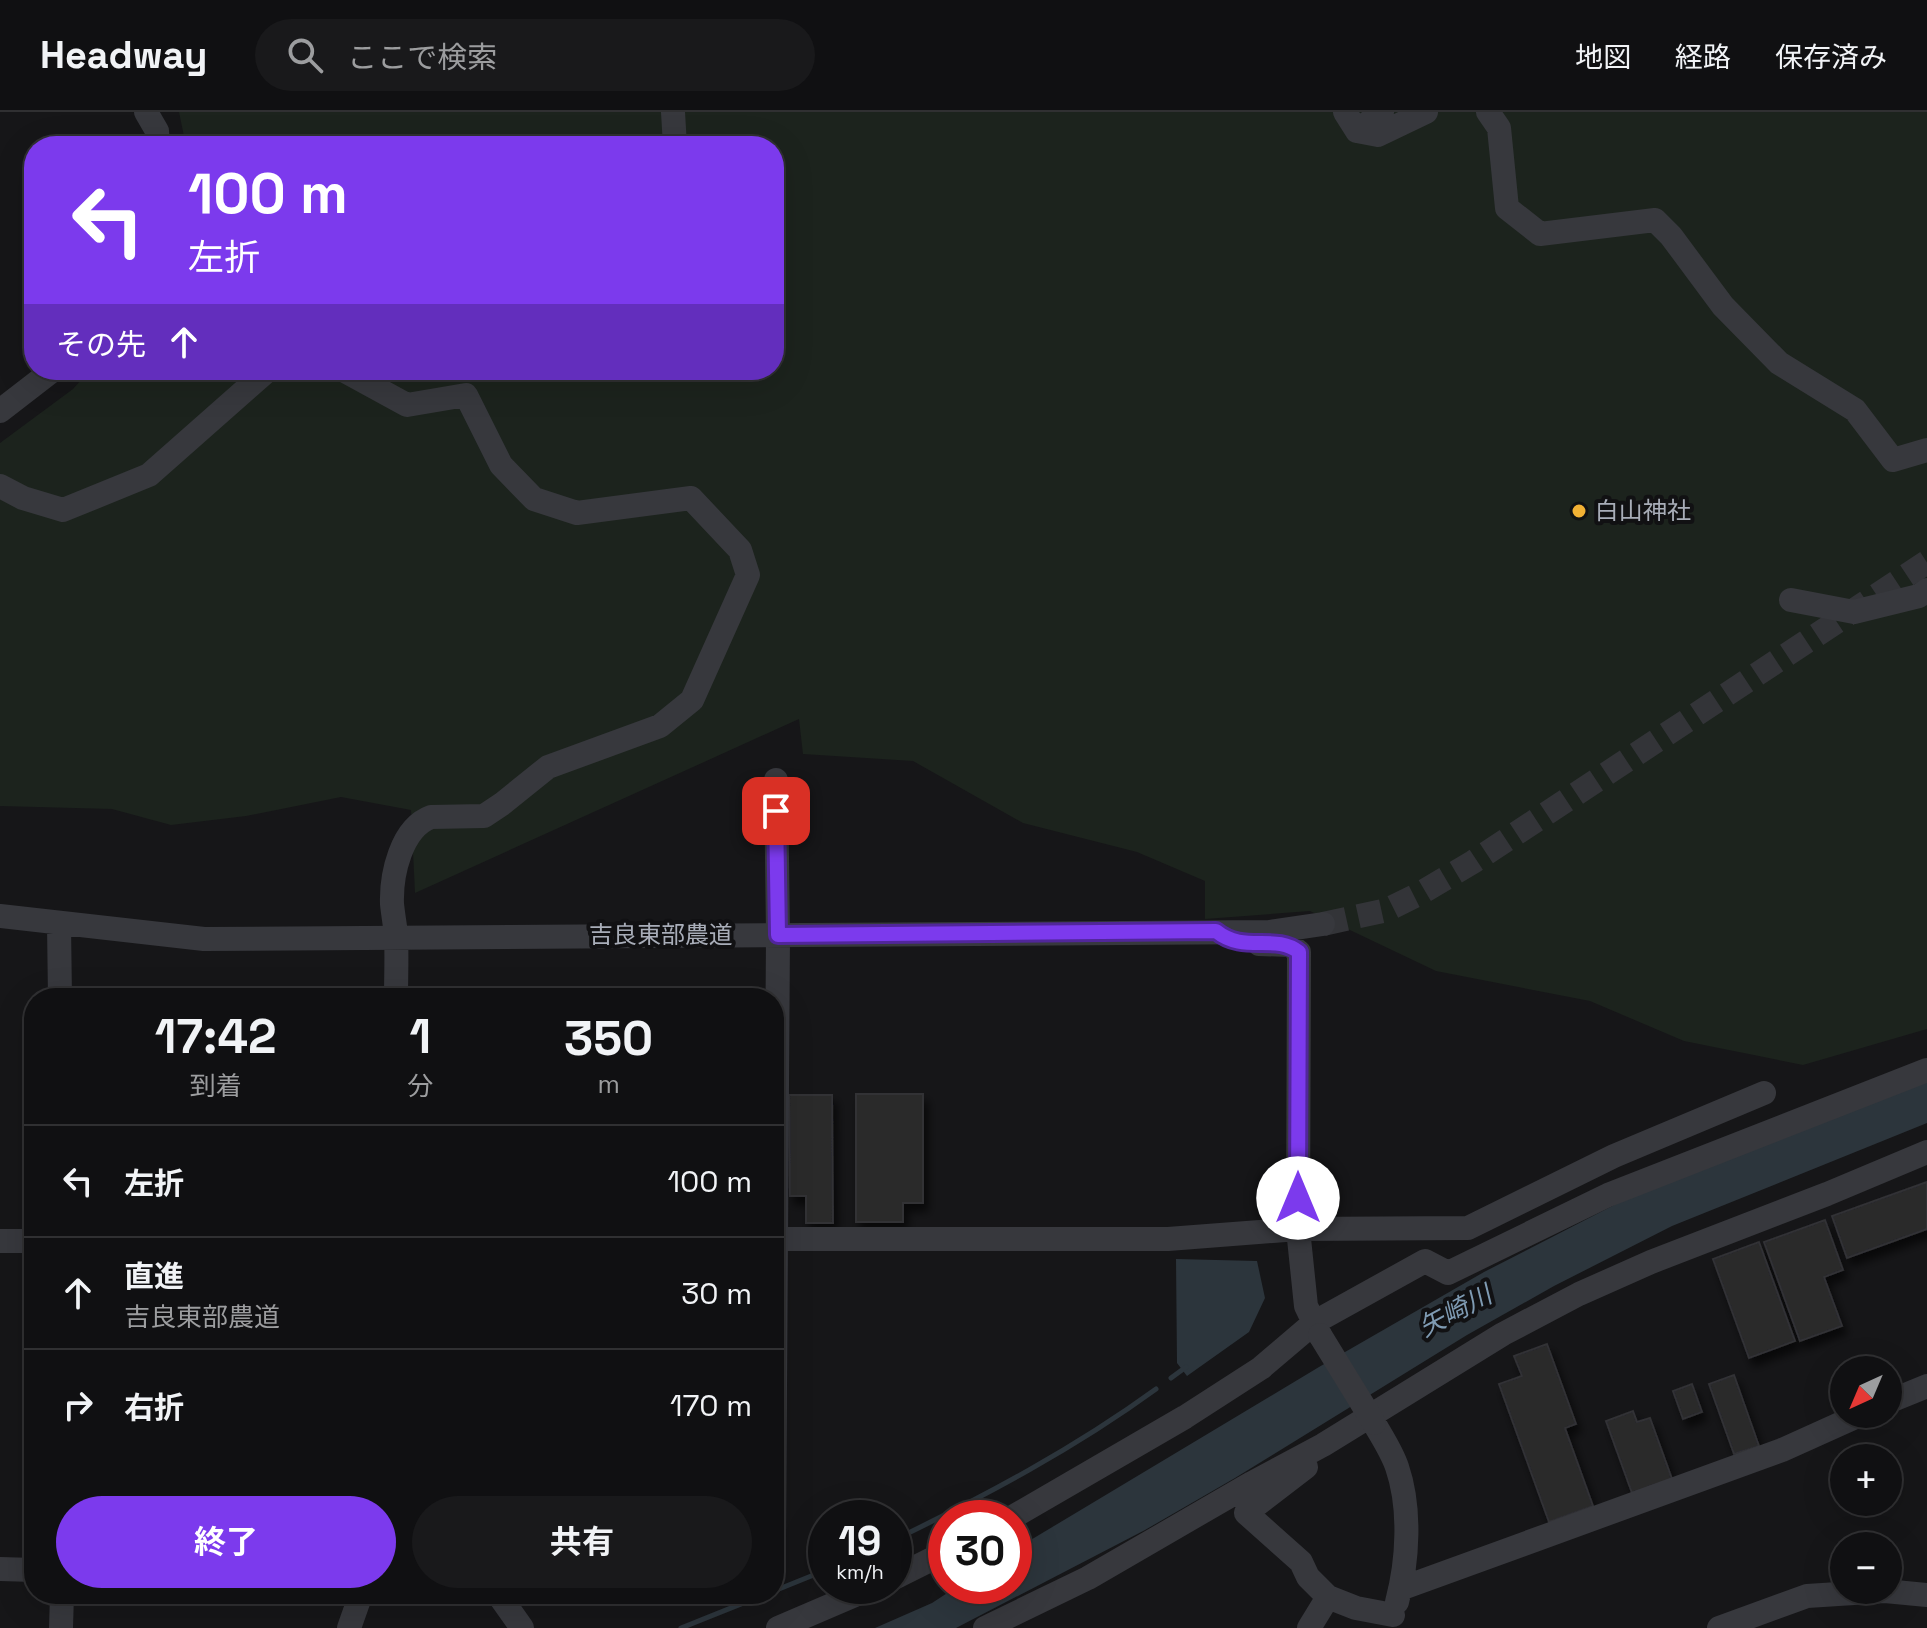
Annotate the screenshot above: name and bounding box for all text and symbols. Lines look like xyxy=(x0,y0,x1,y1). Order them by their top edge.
search box xyxy=(255,19,815,91)
text: Headway xyxy=(40,31,207,79)
icon: search xyxy=(283,33,327,77)
text: ここで検索 xyxy=(347,38,497,77)
text: 地図 xyxy=(1575,39,1631,75)
text: 経路 xyxy=(1675,39,1731,75)
text: 保存済み xyxy=(1775,39,1887,75)
text: 100 m xyxy=(188,158,348,229)
icon: left xyxy=(56,168,160,272)
text: 左折 xyxy=(188,235,260,281)
icon: ahead xyxy=(162,320,206,364)
text: その先 xyxy=(56,325,146,364)
place label: 白山神社 xyxy=(1595,495,1691,526)
marker: 白山神社 xyxy=(1570,502,1588,520)
pin xyxy=(742,777,810,845)
icon: arrive xyxy=(754,789,798,833)
street label: 吉良東部農道 xyxy=(589,919,733,950)
text: 17:42 xyxy=(155,1006,276,1067)
text: 1 xyxy=(409,1006,431,1067)
text: 350 xyxy=(564,1008,653,1069)
text: m xyxy=(597,1067,620,1101)
text: 到着 xyxy=(190,1069,242,1103)
text: 分 xyxy=(407,1069,433,1103)
position arrow xyxy=(1256,1156,1340,1240)
icon: left xyxy=(56,1159,100,1203)
text: 100 m xyxy=(667,1162,752,1201)
text: 左折 xyxy=(124,1164,184,1203)
text: 直進 xyxy=(124,1257,184,1296)
icon: ahead xyxy=(56,1271,100,1315)
text: 30 m xyxy=(681,1274,752,1313)
water label: 矢崎川 xyxy=(1413,1276,1500,1344)
text: 吉良東部農道 xyxy=(124,1300,280,1334)
north arrow xyxy=(1830,1356,1902,1428)
map controls xyxy=(1830,1356,1902,1604)
icon: right xyxy=(56,1383,100,1427)
text: 170 m xyxy=(670,1386,752,1425)
text: 右折 xyxy=(124,1388,184,1427)
button: + xyxy=(1830,1444,1902,1516)
button: 終了 xyxy=(56,1496,396,1588)
button: 共有 xyxy=(412,1496,752,1588)
speed limit sign: 30 xyxy=(928,1500,1032,1604)
text: 19 xyxy=(839,1516,881,1567)
button: − xyxy=(1830,1532,1902,1604)
text: km/h xyxy=(836,1559,884,1585)

